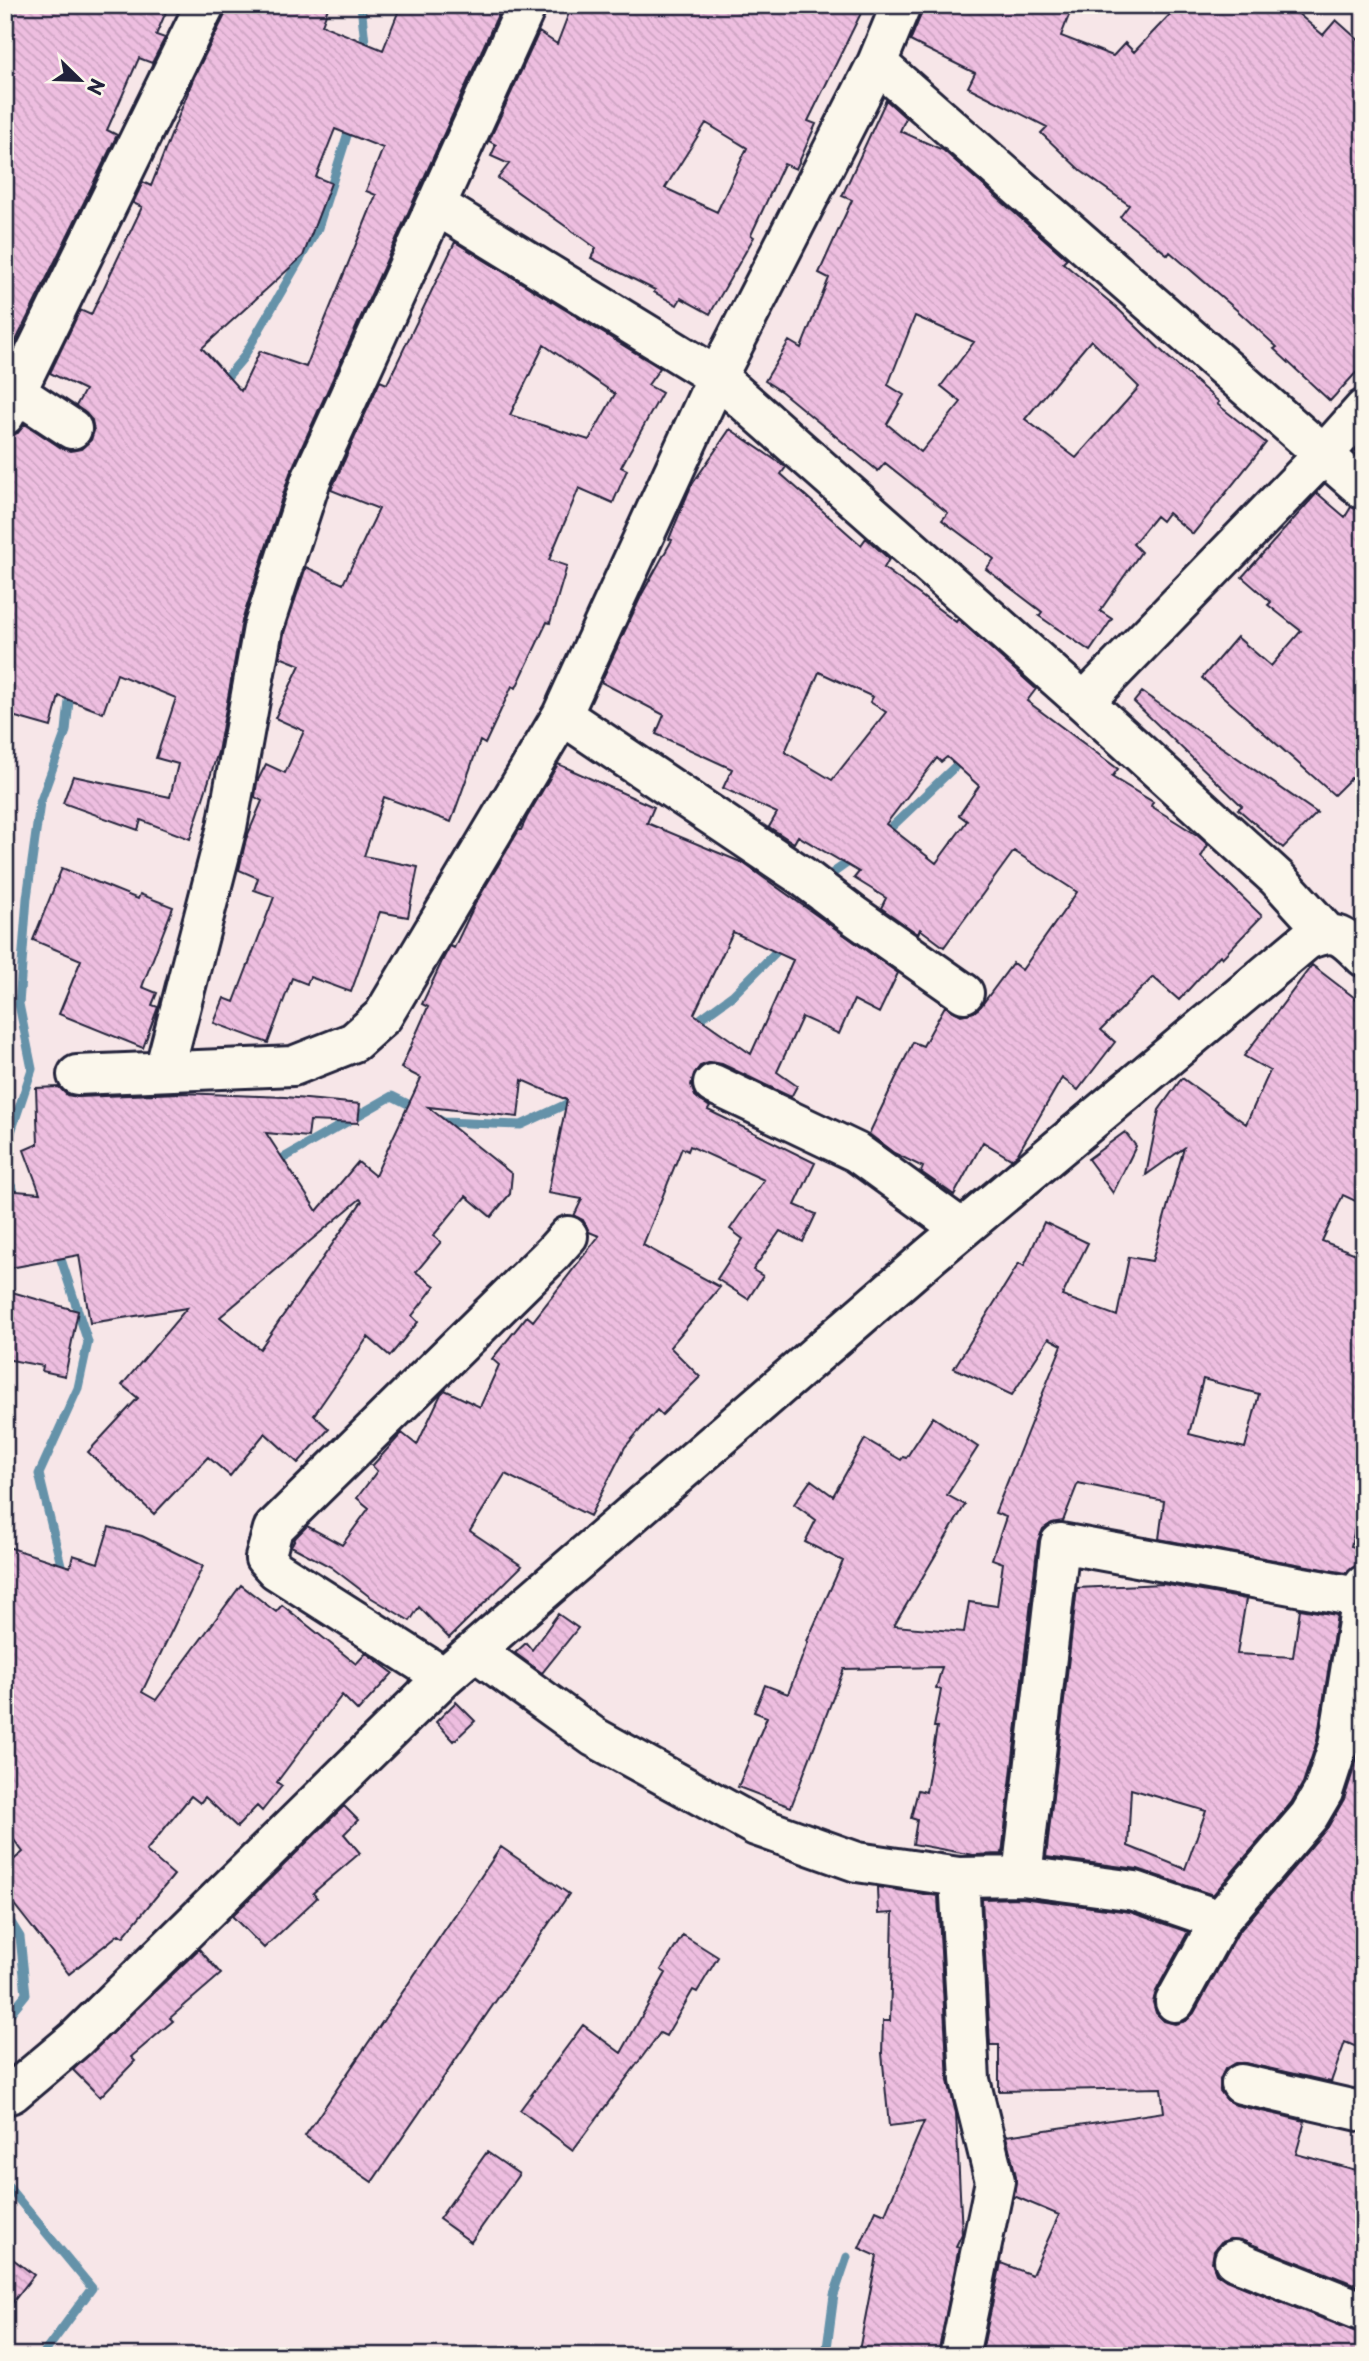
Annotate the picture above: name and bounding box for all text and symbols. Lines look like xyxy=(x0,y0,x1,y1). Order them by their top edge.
north arrow xyxy=(46,46,116,116)
text: N xyxy=(81,75,112,99)

